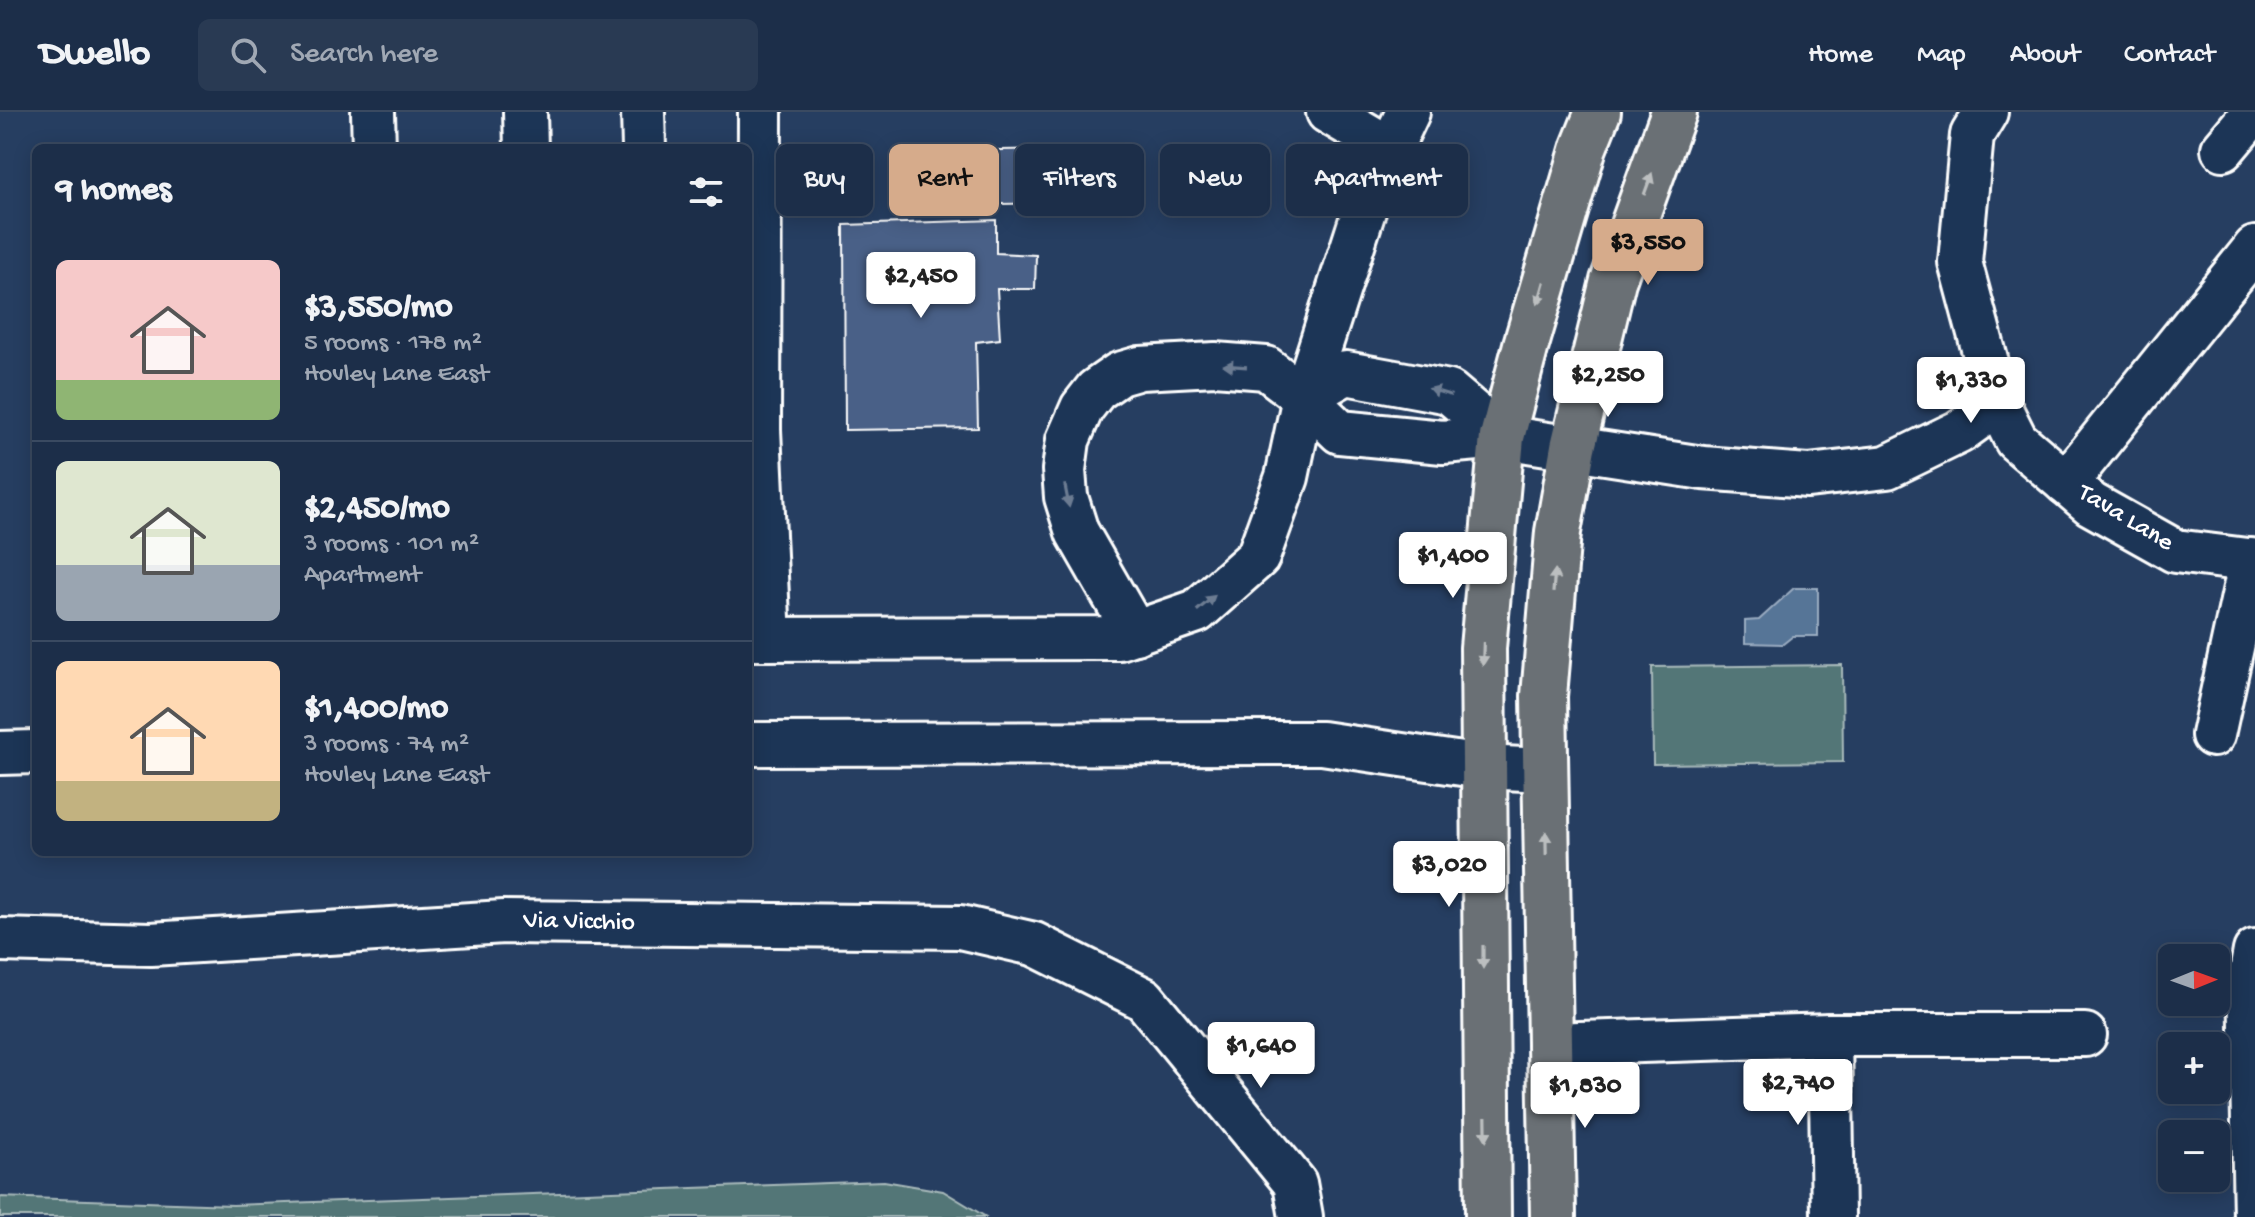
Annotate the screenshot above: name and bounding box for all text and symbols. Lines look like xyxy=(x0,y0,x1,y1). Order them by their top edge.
search box xyxy=(198,19,758,91)
text: Dwello xyxy=(40,33,150,77)
icon: search xyxy=(226,33,270,77)
text: Search here xyxy=(290,38,438,73)
text: Home xyxy=(1808,39,1873,72)
text: Map xyxy=(1917,39,1966,72)
text: About xyxy=(2010,39,2080,72)
text: Contact xyxy=(2124,39,2215,72)
chip: Buy xyxy=(776,144,873,216)
chip: Rent xyxy=(889,144,999,216)
chip: Filters xyxy=(1015,144,1144,216)
chip: New xyxy=(1160,144,1270,216)
chip: Apartment xyxy=(1286,144,1468,216)
icon: filters xyxy=(684,170,728,214)
text: 9 homes xyxy=(56,172,171,212)
one-way arrow xyxy=(1642,172,1655,196)
pin: $3,550 xyxy=(1583,219,1713,287)
text: $3,550 xyxy=(1610,229,1686,260)
pin: $2,450 xyxy=(856,252,986,320)
text: $2,450 xyxy=(884,262,958,293)
one-way arrow xyxy=(1534,282,1547,306)
text: $3,550/mo xyxy=(304,289,453,329)
icon: home xyxy=(120,292,216,388)
text: 5 rooms · 178 m² xyxy=(304,329,482,360)
pin: $2,250 xyxy=(1543,351,1673,419)
pin: $1,330 xyxy=(1906,357,2036,425)
one-way arrow xyxy=(1223,359,1248,372)
text: Hovley Lane East xyxy=(304,360,489,391)
text: $2,250 xyxy=(1571,361,1645,392)
text: $1,330 xyxy=(1935,367,2007,398)
one-way arrow xyxy=(1428,385,1452,398)
street label: Tava Lane xyxy=(2070,477,2179,560)
one-way arrow xyxy=(1062,484,1074,509)
text: $2,450/mo xyxy=(304,490,450,530)
icon: home xyxy=(120,493,216,589)
text: 3 rooms · 101 m² xyxy=(304,530,479,561)
pin: $1,400 xyxy=(1388,532,1518,600)
text: $1,400 xyxy=(1417,542,1489,573)
text: Apartment xyxy=(304,561,421,592)
one-way arrow xyxy=(1548,568,1561,593)
one-way arrow xyxy=(1195,595,1215,612)
one-way arrow xyxy=(1477,642,1490,667)
text: $1,400/mo xyxy=(304,690,448,730)
icon: home xyxy=(120,693,216,789)
text: 3 rooms · 74 m² xyxy=(304,730,469,761)
text: Hovley Lane East xyxy=(304,761,489,792)
one-way arrow xyxy=(1540,830,1553,855)
pin: $3,020 xyxy=(1384,841,1514,909)
text: $3,020 xyxy=(1411,851,1487,882)
street label: Via Vicchio xyxy=(522,907,635,939)
north arrow xyxy=(2158,944,2230,1016)
map controls xyxy=(2158,944,2230,1192)
one-way arrow xyxy=(1477,945,1490,970)
pin: $1,640 xyxy=(1196,1022,1326,1090)
text: $1,640 xyxy=(1226,1032,1296,1063)
button: + xyxy=(2158,1032,2230,1104)
pin: $2,740 xyxy=(1733,1059,1863,1127)
pin: $1,830 xyxy=(1520,1062,1650,1130)
text: $2,740 xyxy=(1761,1069,1835,1100)
text: $1,830 xyxy=(1549,1072,1621,1103)
one-way arrow xyxy=(1480,1117,1492,1142)
button: − xyxy=(2158,1120,2230,1192)

